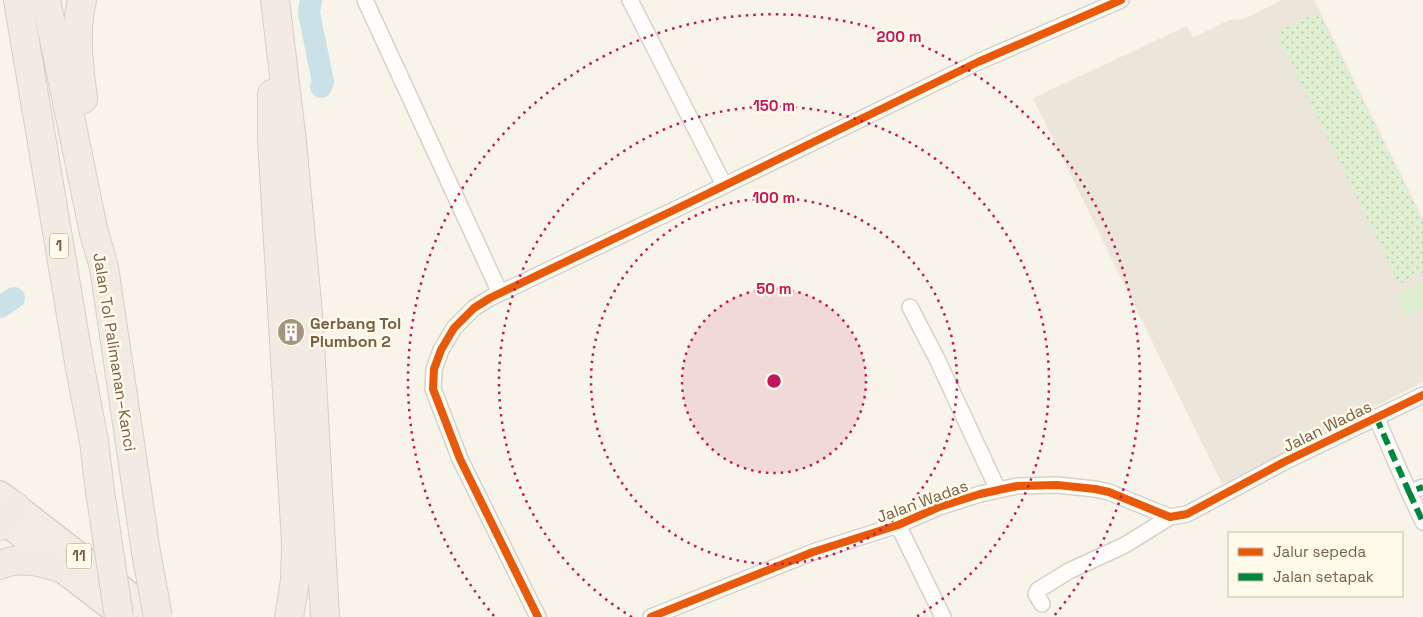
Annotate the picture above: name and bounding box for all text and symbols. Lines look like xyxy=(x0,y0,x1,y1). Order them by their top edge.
text: 200 m xyxy=(877,27,921,46)
text: 150 m xyxy=(753,96,795,115)
text: 100 m xyxy=(753,188,795,207)
road number: 1 xyxy=(50,234,68,258)
street label: Jalan Tol Palimanan–Kanci xyxy=(88,251,141,453)
text: 50 m xyxy=(756,279,792,298)
place label: Gerbang Tol Plumbon 2 xyxy=(310,313,401,352)
building icon: Gerbang Tol Plumbon 2 xyxy=(276,317,306,347)
centre of rings xyxy=(765,372,783,390)
street label: Jalan Wadas xyxy=(1280,396,1375,457)
street label: Jalan Wadas xyxy=(874,475,971,528)
legend xyxy=(1228,532,1403,597)
text: Jalur sepeda xyxy=(1273,542,1367,561)
road number: 11 xyxy=(66,544,92,568)
text: Jalan setapak xyxy=(1273,567,1374,586)

